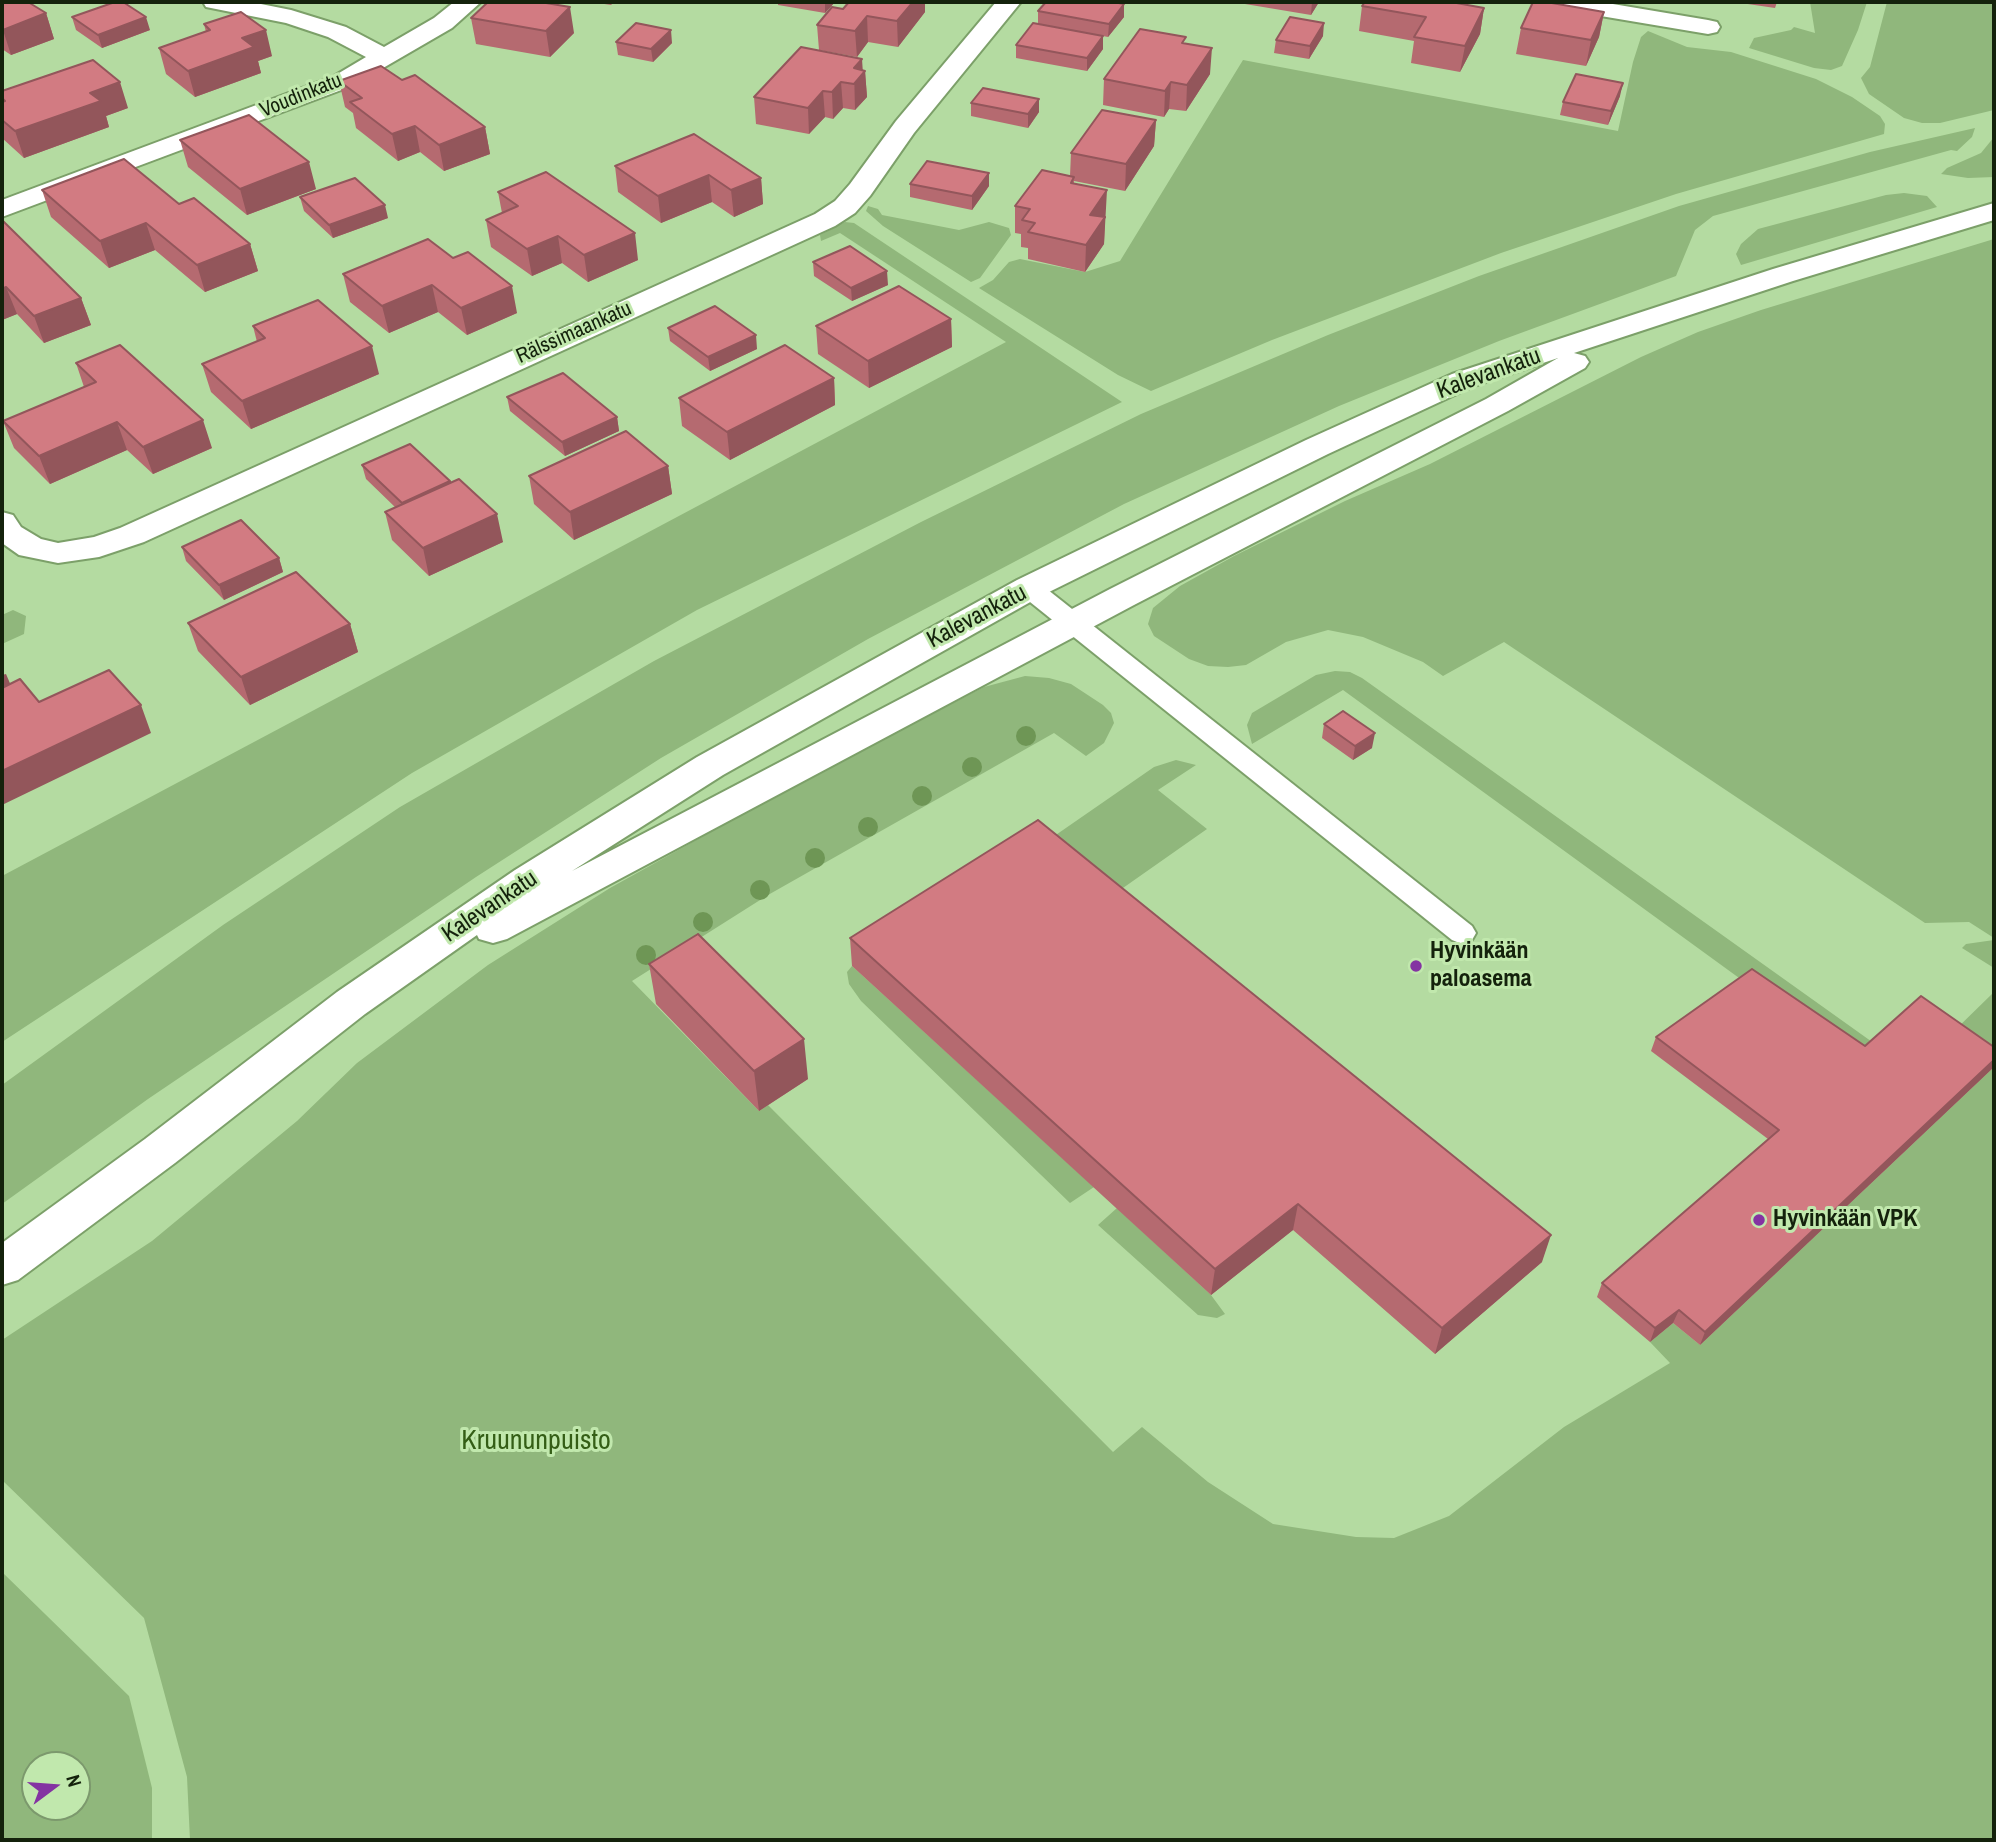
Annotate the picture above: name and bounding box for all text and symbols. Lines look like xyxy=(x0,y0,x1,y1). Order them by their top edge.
street label: Voudinkatu xyxy=(256,68,346,124)
street label: Rälssimaankatu xyxy=(512,296,636,370)
street label: Kalevankatu xyxy=(1433,342,1545,406)
street label: Kalevankatu xyxy=(922,579,1032,655)
street label: Kalevankatu xyxy=(437,865,543,949)
place label: Hyvinkään paloasema xyxy=(1430,938,1532,994)
marker: Hyvinkään paloasema xyxy=(1408,958,1424,974)
place label: Hyvinkään VPK xyxy=(1773,1206,1917,1234)
marker: Hyvinkään VPK xyxy=(1751,1212,1767,1228)
park label: Kruununpuisto xyxy=(461,1424,611,1458)
north arrow xyxy=(21,1751,91,1821)
text: N xyxy=(60,1772,88,1790)

